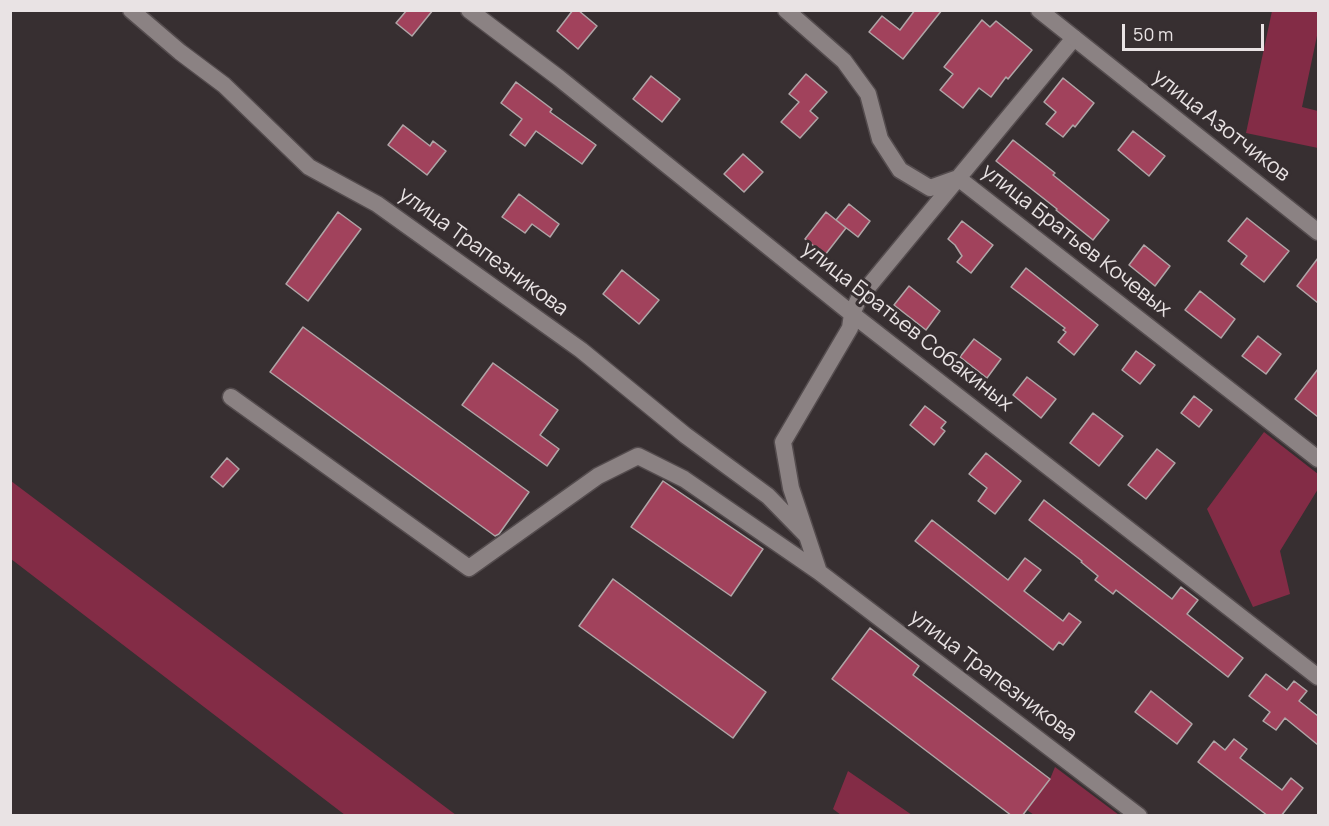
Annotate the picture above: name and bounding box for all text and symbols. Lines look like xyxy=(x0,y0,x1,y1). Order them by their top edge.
scale bar xyxy=(1125,12,1268,50)
text: 50 m xyxy=(1133,22,1173,46)
street label: улица Азотчиков xyxy=(1147,65,1295,187)
street label: улица Братьев Кочевых xyxy=(976,159,1176,323)
street label: улица Трапезникова xyxy=(393,182,573,322)
street label: улица Братьев Собакиных xyxy=(796,237,1018,417)
street label: улица Трапезникова xyxy=(904,605,1082,747)

